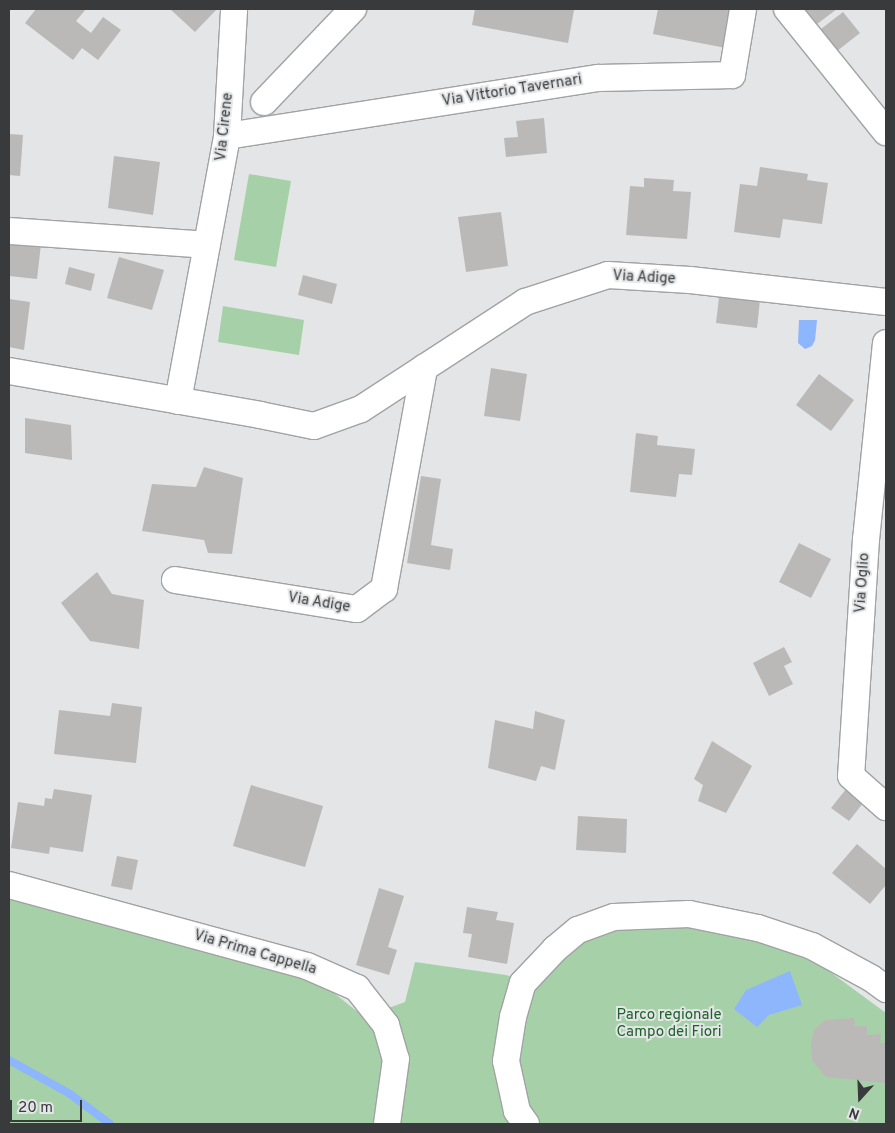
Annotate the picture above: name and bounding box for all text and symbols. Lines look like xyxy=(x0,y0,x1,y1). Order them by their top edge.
street label: Via Vittorio Tavernari xyxy=(440,71,584,111)
street label: Via Cirene xyxy=(212,92,238,162)
street label: Via Adige xyxy=(612,267,676,289)
street label: Via Oglio xyxy=(852,552,874,614)
street label: Via Adige xyxy=(286,589,352,617)
street label: Via Prima Cappella xyxy=(192,927,318,979)
park label: Parco regionale Campo dei Fiori xyxy=(616,1006,722,1041)
north arrow xyxy=(835,1073,885,1123)
scale bar xyxy=(12,1090,85,1122)
text: 20 m xyxy=(18,1099,53,1118)
text: N xyxy=(847,1103,862,1122)

